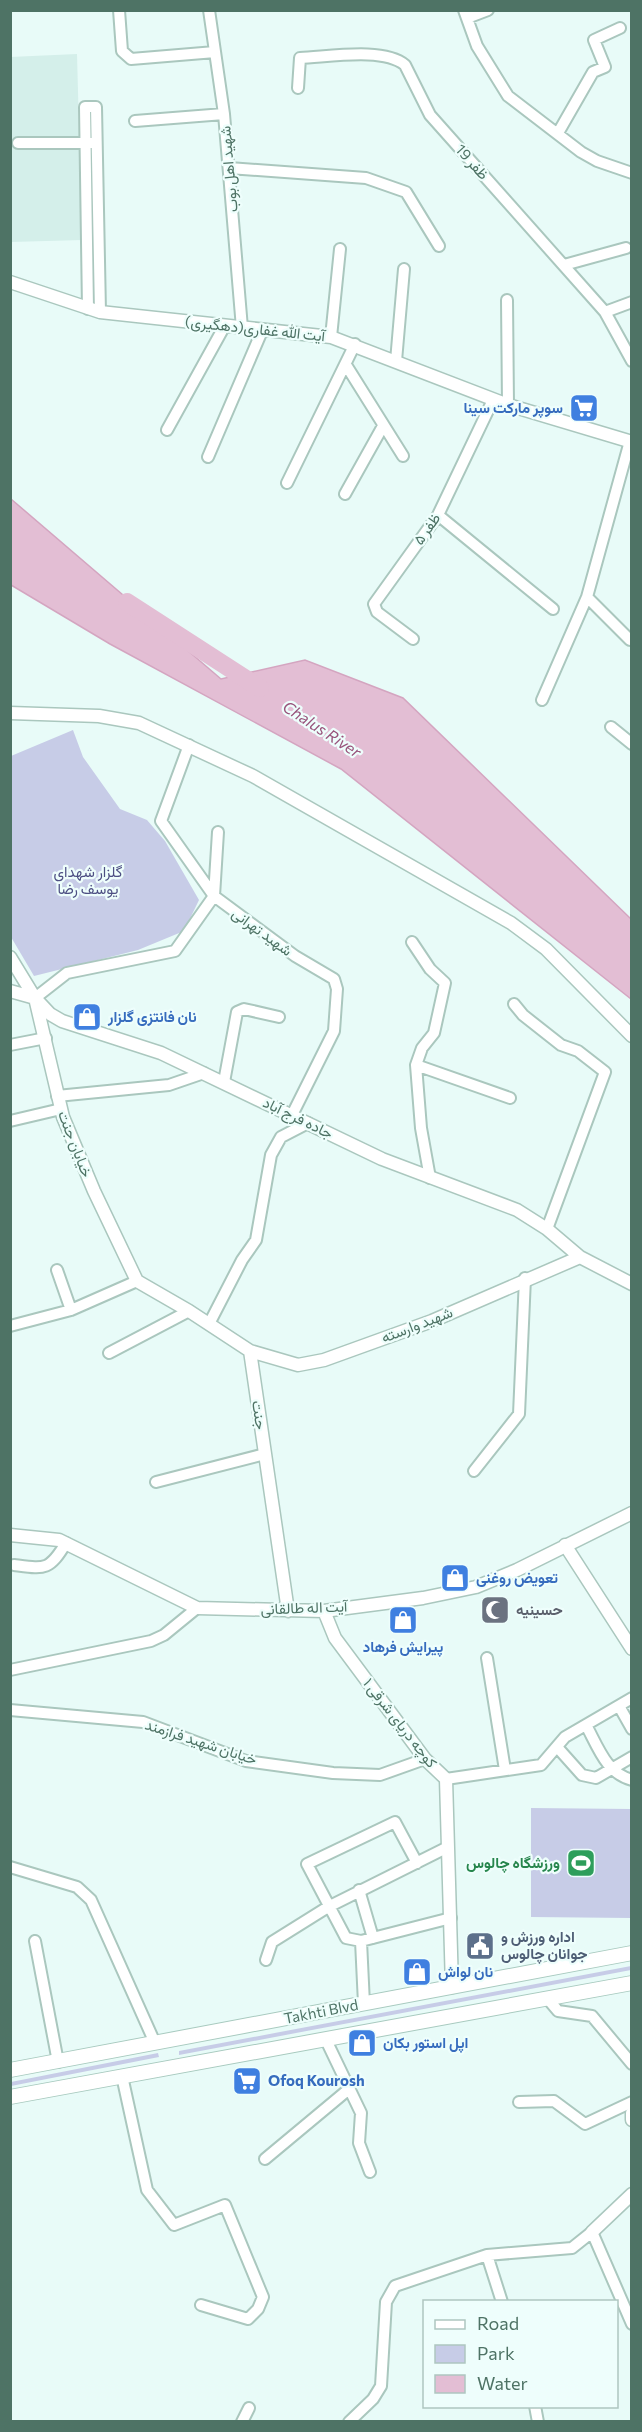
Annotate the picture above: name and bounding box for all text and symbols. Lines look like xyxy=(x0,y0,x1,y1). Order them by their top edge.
street label: شهید اهل بوب xyxy=(215,125,242,213)
street label: ظفر 19 xyxy=(451,140,493,184)
street label: آیت الله غفاری(دهگیری) xyxy=(184,312,328,346)
supermarket icon: سوپر مارکت سینا xyxy=(568,392,600,424)
place label: سوپر مارکت سینا xyxy=(463,398,563,418)
street label: ظفر ۵ xyxy=(409,509,444,548)
water label: Chalus River xyxy=(280,696,366,761)
park label: گلزار شهدای یوسف رضا xyxy=(53,862,123,898)
street label: شهید تهرانی xyxy=(228,903,296,961)
shop icon: نان فانتزی گلزار xyxy=(71,1001,103,1033)
place label: نان فانتزی گلزار xyxy=(107,1007,197,1026)
street label: جاده فرج آباد xyxy=(259,1092,336,1144)
street label: خیابان جنت xyxy=(54,1108,97,1180)
street label: شهید وارسته xyxy=(378,1302,455,1347)
street label: جنت xyxy=(248,1399,271,1431)
shop icon: تعویض روغنی xyxy=(439,1562,471,1594)
place label: تعویض روغنی xyxy=(476,1568,558,1587)
mosque icon: حسینیه xyxy=(479,1594,511,1626)
street label: آیت اله طالقانی xyxy=(260,1596,349,1620)
place label: حسینیه xyxy=(516,1600,563,1619)
shop icon: پیرایش فرهاد xyxy=(387,1604,419,1636)
place label: پیرایش فرهاد xyxy=(363,1637,443,1657)
street label: کوچه دریای شرقی ۱ xyxy=(359,1674,442,1772)
street label: خیابان شهید فرازمند xyxy=(143,1714,259,1769)
sports icon: ورزشگاه چالوس xyxy=(565,1847,597,1879)
place label: ورزشگاه چالوس xyxy=(466,1853,560,1873)
place label: اداره ورزش و جوانان چالوس xyxy=(501,1927,587,1964)
public building icon: اداره ورزش و جوانان چالوس xyxy=(464,1930,496,1962)
shop icon: نان لواش xyxy=(401,1956,433,1988)
place label: نان لواش xyxy=(438,1962,493,1981)
street label: Takhti Blvd xyxy=(282,1995,360,2027)
shop icon: اپل استور بکان xyxy=(346,2027,378,2059)
place label: اپل استور بکان xyxy=(383,2033,468,2053)
supermarket icon: Ofoq Kourosh xyxy=(231,2065,263,2097)
place label: Ofoq Kourosh xyxy=(268,2071,365,2089)
legend xyxy=(423,2300,618,2408)
text: Road xyxy=(477,2312,519,2334)
text: Park xyxy=(477,2342,515,2364)
text: Water xyxy=(477,2372,528,2394)

